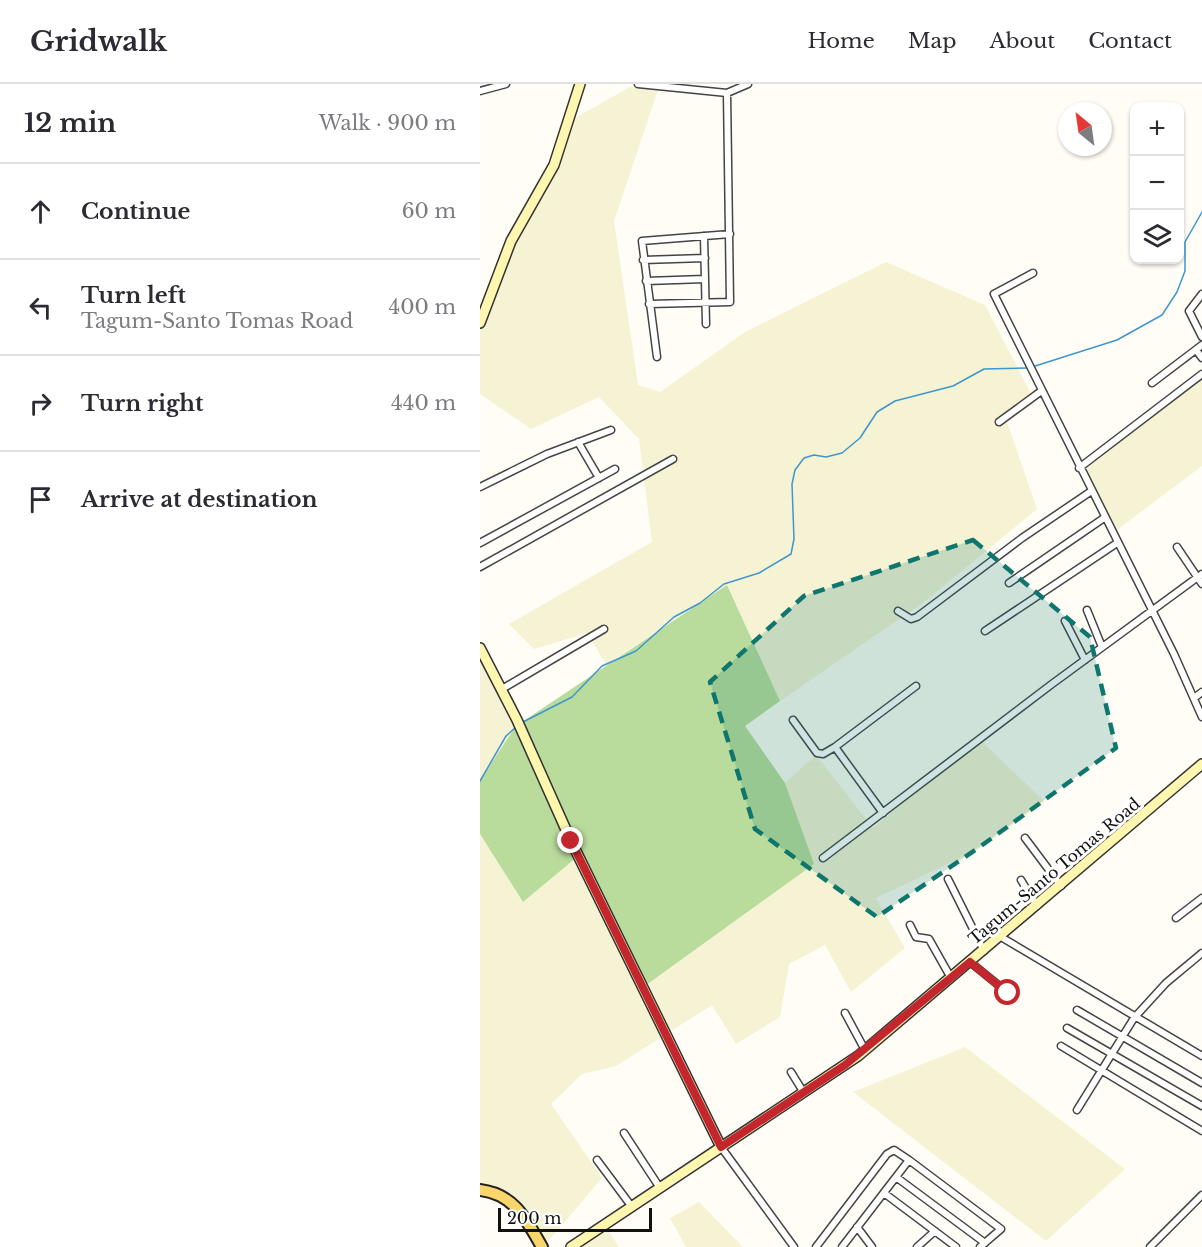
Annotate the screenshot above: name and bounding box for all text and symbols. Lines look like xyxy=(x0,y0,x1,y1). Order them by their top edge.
text: Gridwalk xyxy=(30,24,167,59)
text: Home xyxy=(808,28,875,54)
text: Map xyxy=(908,28,956,54)
text: About xyxy=(989,28,1055,54)
text: Contact xyxy=(1088,28,1172,54)
north arrow xyxy=(1058,102,1112,156)
map controls xyxy=(1130,102,1184,264)
button: + xyxy=(1130,102,1184,156)
text: 12 min xyxy=(24,107,116,139)
text: Walk · 900 m xyxy=(319,111,456,135)
button: − xyxy=(1130,156,1184,210)
icon: ahead xyxy=(24,195,57,228)
text: Continue xyxy=(81,198,190,225)
text: 60 m xyxy=(402,199,456,223)
button: layers xyxy=(1130,210,1184,264)
text: Turn left xyxy=(81,282,186,309)
icon: left xyxy=(24,291,57,324)
text: 400 m xyxy=(389,295,456,319)
text: Tagum-Santo Tomas Road xyxy=(81,309,353,333)
icon: right xyxy=(24,387,57,420)
text: Turn right xyxy=(81,390,203,417)
text: 440 m xyxy=(391,391,456,415)
icon: arrive xyxy=(24,483,57,516)
text: Arrive at destination xyxy=(81,486,318,513)
street label: Tagum-Santo Tomas Road xyxy=(964,793,1144,949)
route end xyxy=(557,827,583,853)
route start xyxy=(994,979,1020,1005)
scale bar xyxy=(498,1205,652,1232)
text: 200 m xyxy=(507,1208,561,1228)

